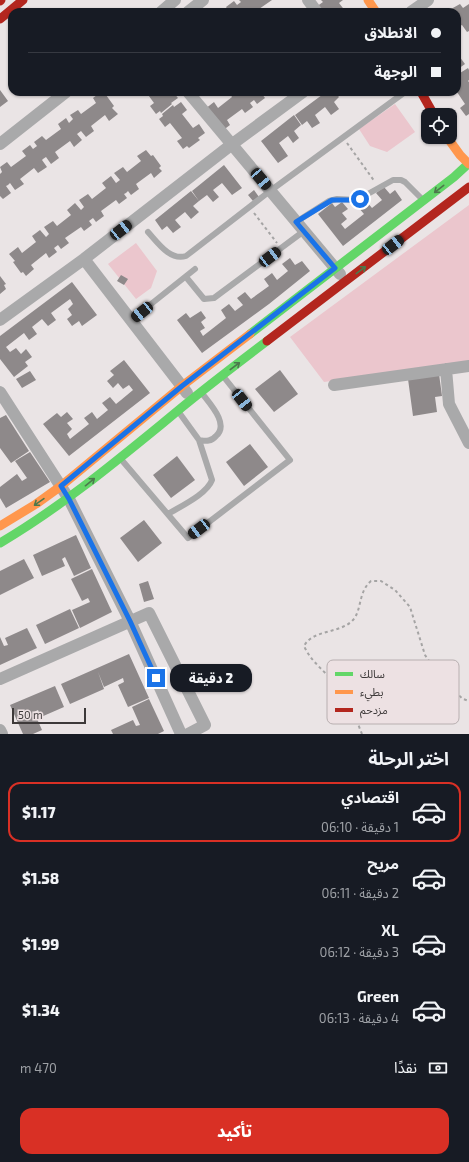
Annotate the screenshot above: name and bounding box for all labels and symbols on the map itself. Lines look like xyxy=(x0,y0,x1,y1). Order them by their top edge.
car xyxy=(249,166,273,192)
one-way arrow xyxy=(433,185,444,193)
route start xyxy=(351,190,369,208)
car xyxy=(108,218,134,242)
car xyxy=(380,233,406,257)
car xyxy=(257,245,283,269)
one-way arrow xyxy=(355,266,366,274)
car xyxy=(129,300,155,324)
one-way arrow xyxy=(230,362,241,370)
car xyxy=(230,387,254,413)
one-way arrow xyxy=(85,478,96,487)
one-way arrow xyxy=(33,498,44,506)
car xyxy=(186,517,212,541)
legend xyxy=(327,660,459,724)
callout: 2 دقيقة xyxy=(170,664,252,692)
text: سالك xyxy=(360,667,385,680)
route end xyxy=(147,669,165,687)
text: بطيء xyxy=(360,685,383,702)
text: مزدحم xyxy=(360,703,388,719)
scale bar xyxy=(12,706,86,725)

